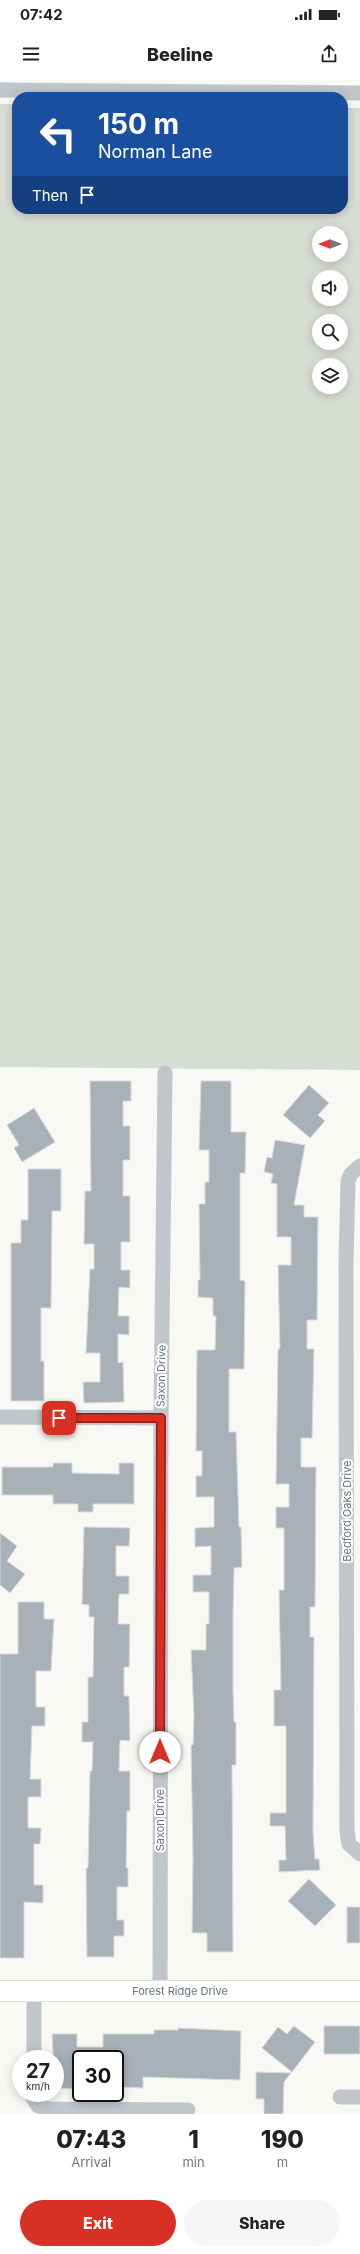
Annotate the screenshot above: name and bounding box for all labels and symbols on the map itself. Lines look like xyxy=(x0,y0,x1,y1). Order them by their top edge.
north arrow xyxy=(312,226,348,262)
street label: Saxon Drive xyxy=(153,1345,169,1407)
pin xyxy=(42,1401,76,1435)
street label: Bedford Oaks Drive xyxy=(340,1460,354,1562)
position arrow xyxy=(139,1731,181,1773)
street label: Saxon Drive xyxy=(153,1789,167,1851)
street label: Forest Ridge Drive xyxy=(132,1984,228,1998)
speed limit sign: 30 xyxy=(72,2050,124,2102)

